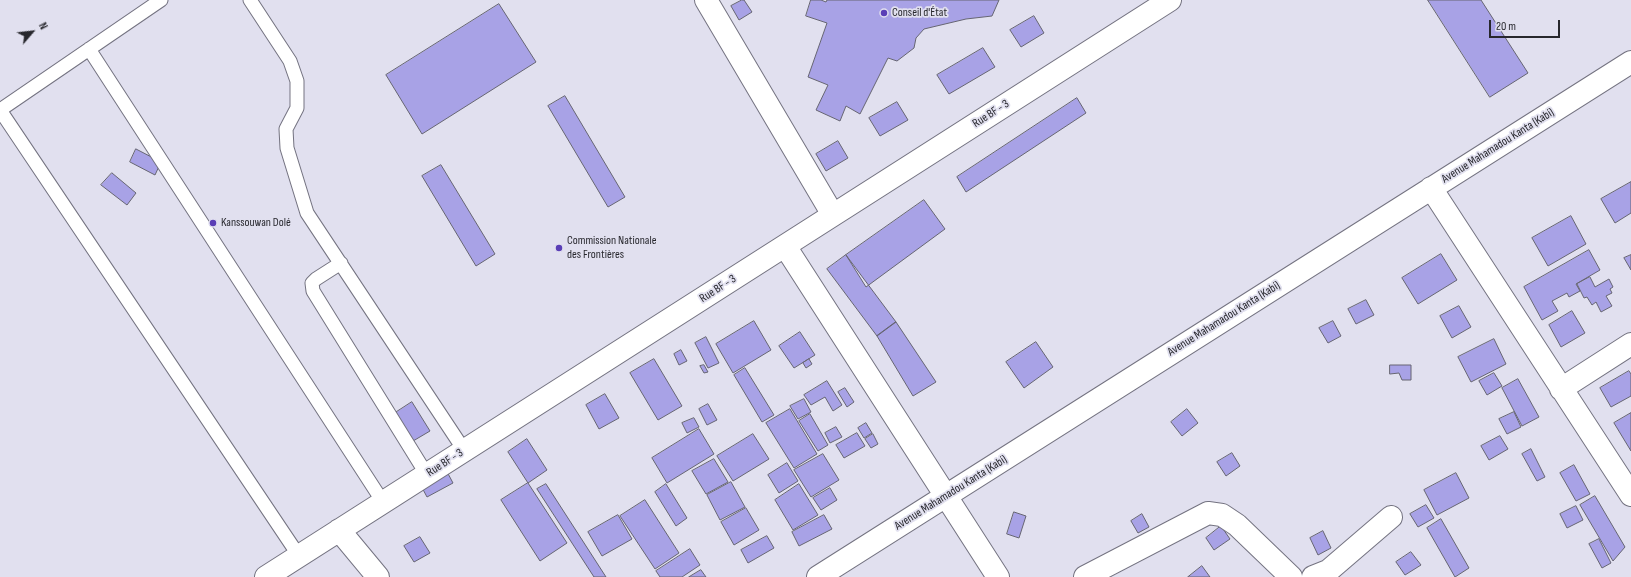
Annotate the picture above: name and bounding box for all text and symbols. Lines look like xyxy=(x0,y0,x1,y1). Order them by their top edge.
place label: Conseil d'État xyxy=(892,6,947,20)
marker: Conseil d'État xyxy=(879,8,889,18)
north arrow xyxy=(12,12,52,52)
scale bar xyxy=(1491,12,1562,38)
text: 20 m xyxy=(1496,19,1516,34)
text: N xyxy=(36,20,50,32)
street label: Rue BF - 3 xyxy=(970,97,1012,131)
street label: Avenue Mahamadou Kanta (Kabi) xyxy=(1439,106,1557,186)
place label: Kanssouwan Dolé xyxy=(221,216,291,230)
marker: Kanssouwan Dolé xyxy=(208,218,218,228)
place label: Commission Nationale des Frontières xyxy=(567,234,656,262)
marker: Commission Nationale des Frontières xyxy=(554,243,564,253)
street label: Rue BF - 3 xyxy=(697,272,739,306)
street label: Avenue Mahamadou Kanta (Kabi) xyxy=(1165,279,1283,359)
street label: Rue BF - 3 xyxy=(424,446,466,480)
street label: Avenue Mahamadou Kanta (Kabi) xyxy=(892,453,1010,533)

